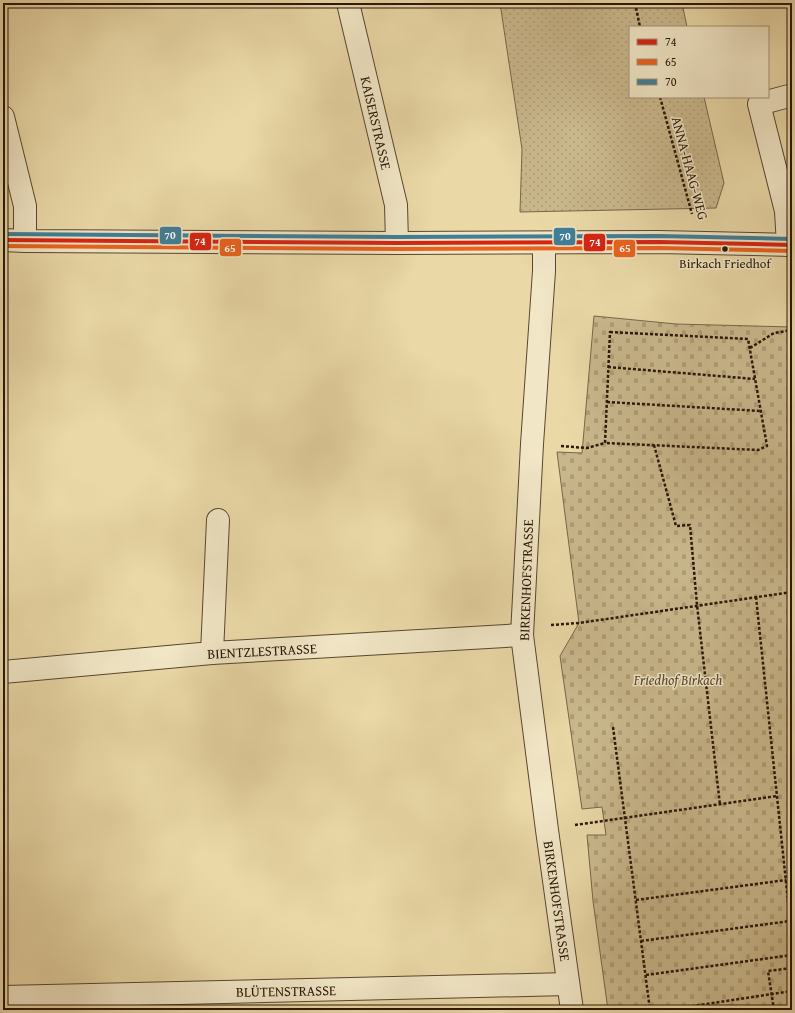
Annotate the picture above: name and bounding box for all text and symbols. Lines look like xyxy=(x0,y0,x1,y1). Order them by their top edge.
legend xyxy=(629,26,769,98)
text: 74 xyxy=(665,33,677,50)
text: 65 xyxy=(665,53,677,70)
text: 70 xyxy=(665,73,677,90)
street label: KAISERSTRASSE xyxy=(356,74,396,172)
street label: ANNA-HAAG-WEG xyxy=(667,114,713,222)
line badge: 70 xyxy=(159,226,182,245)
text: 70 xyxy=(164,227,176,243)
line badge: 70 xyxy=(553,227,576,246)
text: 70 xyxy=(559,228,571,244)
line badge: 74 xyxy=(189,232,212,251)
text: 74 xyxy=(194,233,206,249)
line badge: 74 xyxy=(583,233,606,252)
text: 74 xyxy=(589,234,601,250)
line badge: 65 xyxy=(219,238,242,257)
line badge: 65 xyxy=(613,239,636,258)
text: 65 xyxy=(224,240,236,256)
text: 65 xyxy=(619,240,631,256)
marker: Birkach Friedhof xyxy=(720,244,730,254)
place label: Birkach Friedhof xyxy=(679,254,773,273)
street label: BIRKENHOFSTRASSE xyxy=(514,519,538,641)
street label: BIENTZLESTRASSE xyxy=(207,638,317,664)
park label: Friedhof Birkach xyxy=(633,670,722,690)
street label: BIRKENHOFSTRASSE xyxy=(539,839,575,963)
street label: BLÜTENSTRASSE xyxy=(236,980,336,1002)

